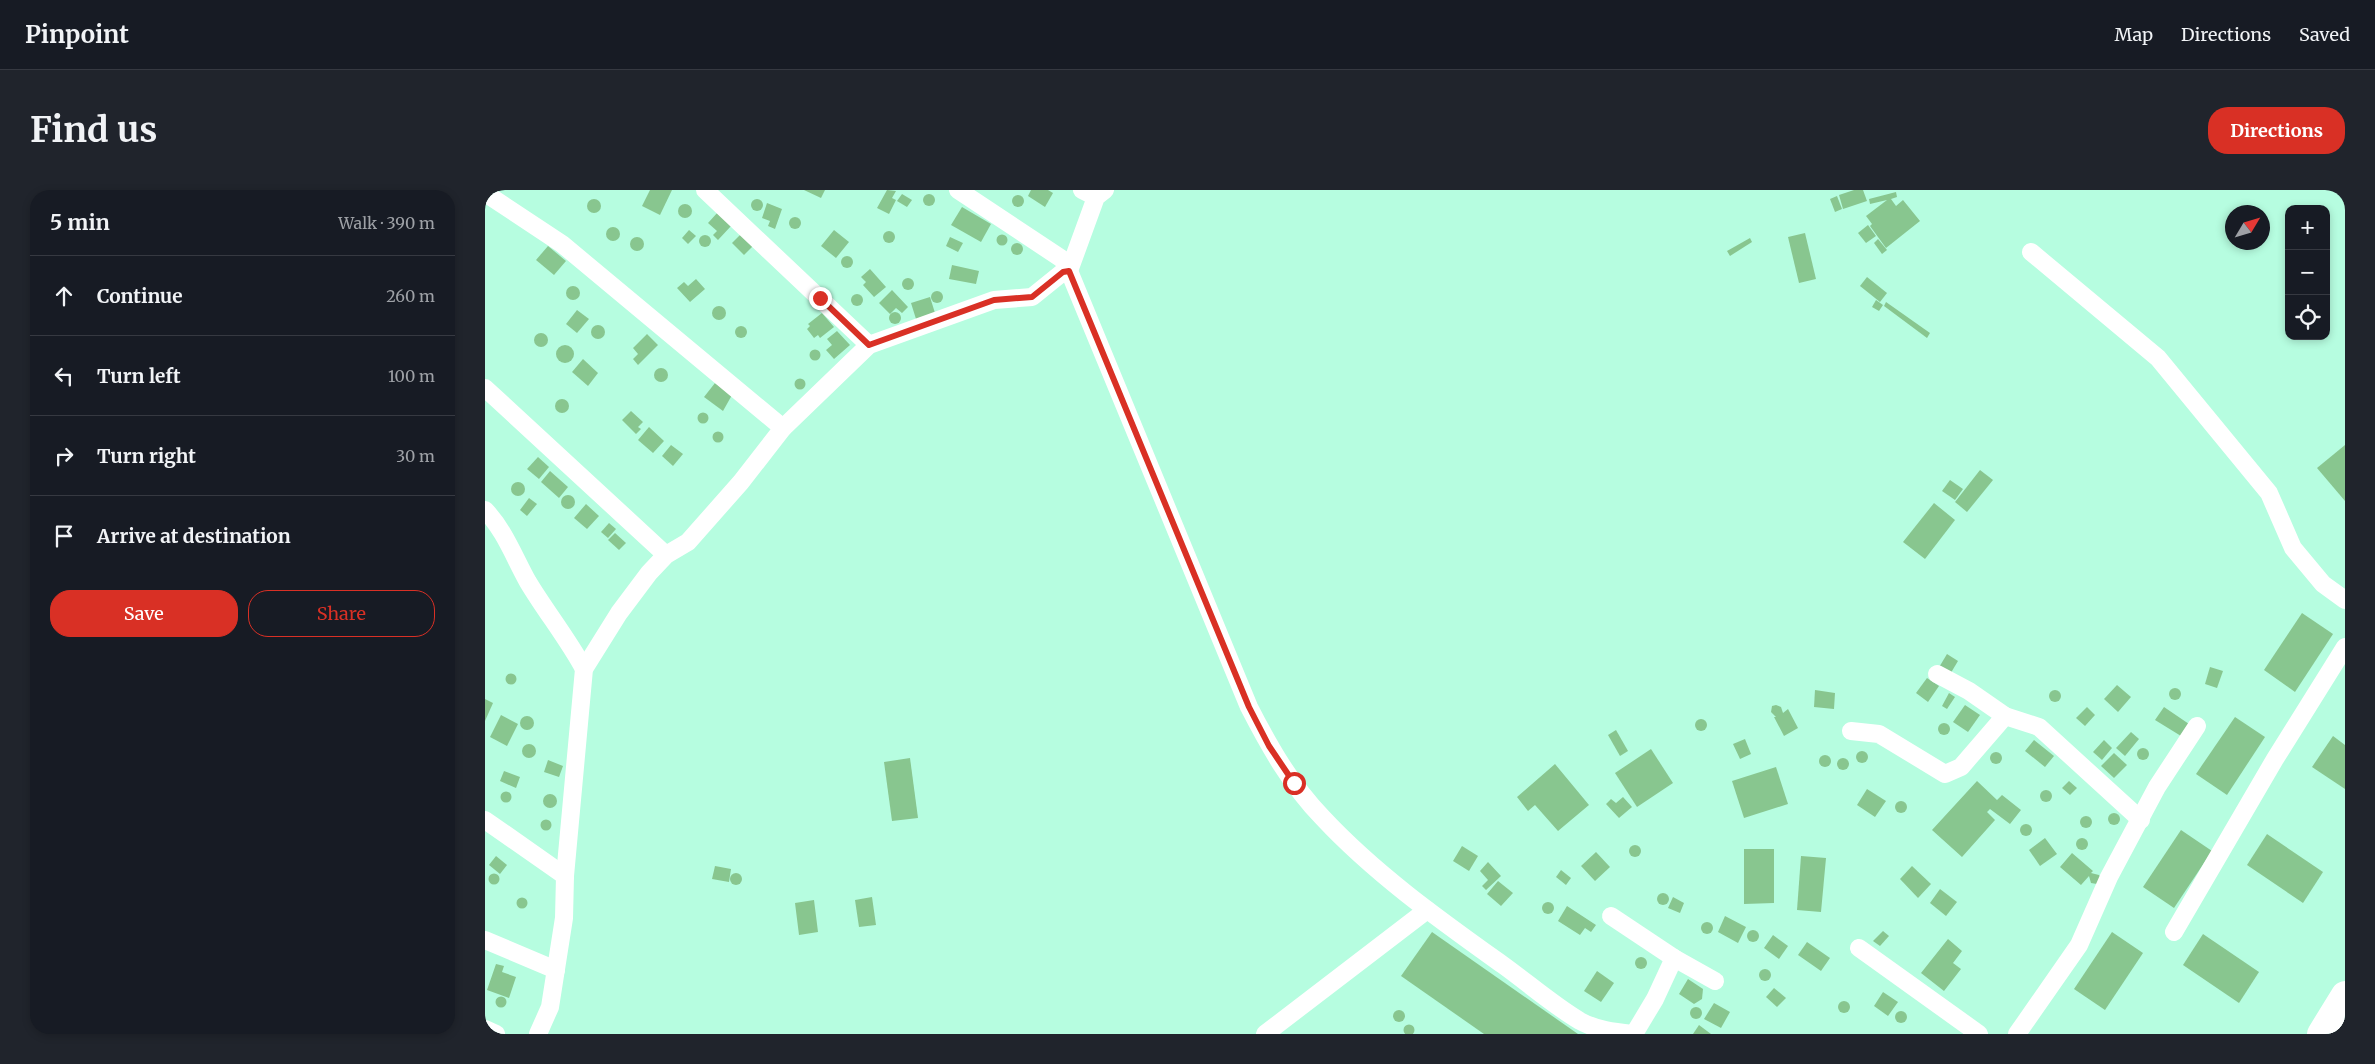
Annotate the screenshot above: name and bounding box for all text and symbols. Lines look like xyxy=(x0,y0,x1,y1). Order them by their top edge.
text: Pinpoint xyxy=(25,19,129,50)
text: Map xyxy=(2115,23,2153,46)
text: Directions xyxy=(2181,23,2271,46)
text: Saved xyxy=(2299,23,2350,46)
button: Directions xyxy=(2208,107,2345,154)
text: Find us xyxy=(30,108,157,152)
north arrow xyxy=(2225,205,2270,250)
map controls xyxy=(2285,205,2330,340)
button: + xyxy=(2285,205,2330,250)
text: 5 min xyxy=(50,209,110,236)
text: Walk · 390 m xyxy=(338,213,435,233)
button: − xyxy=(2285,250,2330,295)
icon: ahead xyxy=(50,282,78,310)
text: Continue xyxy=(97,284,183,308)
text: 260 m xyxy=(386,286,435,306)
route end xyxy=(809,287,832,310)
button: locate xyxy=(2285,295,2330,340)
icon: left xyxy=(50,362,78,390)
text: Turn left xyxy=(97,364,181,388)
text: 100 m xyxy=(388,366,435,386)
icon: right xyxy=(50,442,78,470)
text: Turn right xyxy=(97,444,196,468)
text: 30 m xyxy=(396,446,435,466)
icon: arrive xyxy=(50,522,78,550)
text: Arrive at destination xyxy=(97,524,291,548)
button: Save xyxy=(50,590,238,637)
button: Share xyxy=(248,590,435,637)
route start xyxy=(1283,772,1306,795)

